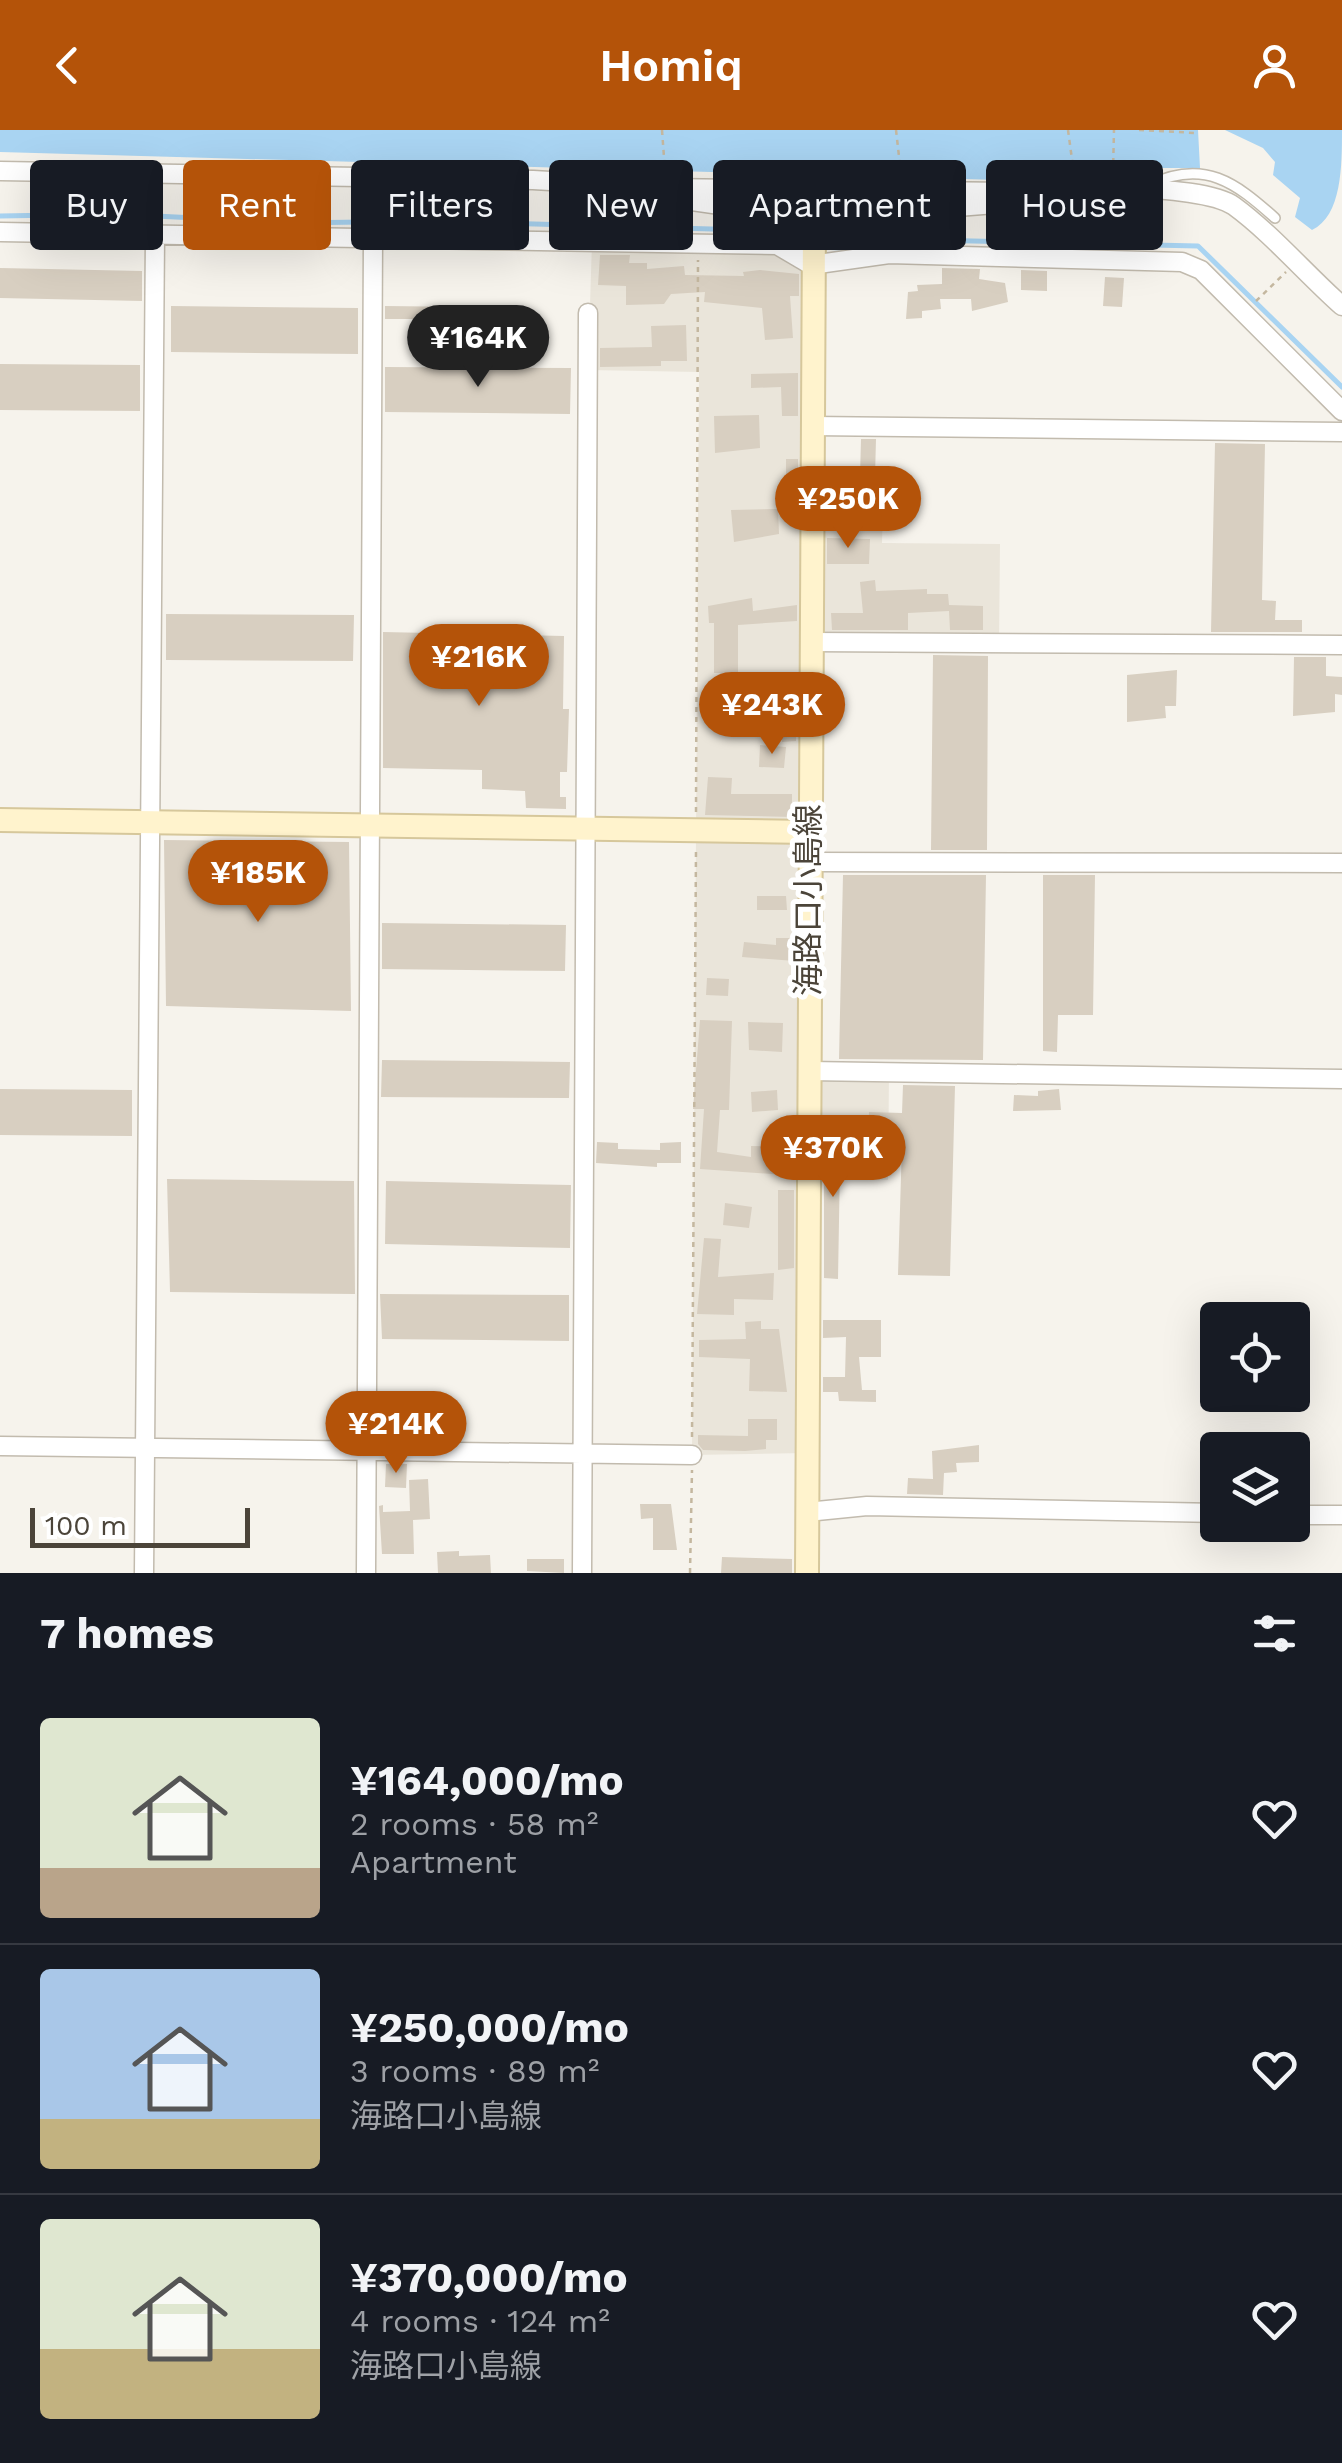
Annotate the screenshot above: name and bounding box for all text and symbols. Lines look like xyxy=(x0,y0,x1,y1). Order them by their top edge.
icon: back xyxy=(40,38,95,93)
icon: person xyxy=(1247,38,1302,93)
text: Homiq xyxy=(599,39,743,92)
chip: Buy xyxy=(30,160,163,250)
chip: Rent xyxy=(183,160,331,250)
chip: Filters xyxy=(351,160,529,250)
chip: New xyxy=(549,160,693,250)
chip: Apartment xyxy=(713,160,966,250)
chip: House xyxy=(986,160,1163,250)
pin: ¥164K xyxy=(408,305,548,390)
text: ¥164K xyxy=(429,318,527,356)
pin: ¥250K xyxy=(778,466,918,551)
text: ¥250K xyxy=(797,479,899,517)
pin: ¥216K xyxy=(409,624,549,709)
text: ¥216K xyxy=(431,637,527,675)
pin: ¥243K xyxy=(702,672,842,757)
text: ¥243K xyxy=(721,685,823,723)
street label: 海路口小島線 xyxy=(789,804,827,996)
pin: ¥185K xyxy=(188,840,328,925)
text: ¥185K xyxy=(210,853,306,891)
pin: ¥370K xyxy=(763,1115,903,1200)
text: ¥370K xyxy=(783,1128,883,1166)
map controls xyxy=(1200,1302,1310,1542)
button: locate xyxy=(1200,1302,1310,1412)
pin: ¥214K xyxy=(326,1391,466,1476)
text: ¥214K xyxy=(347,1404,445,1442)
button: layers xyxy=(1200,1432,1310,1542)
scale bar xyxy=(30,1503,250,1548)
text: 100 m xyxy=(45,1509,127,1542)
icon: filters xyxy=(1247,1606,1302,1661)
text: 7 homes xyxy=(40,1609,214,1658)
text: ¥164,000/mo xyxy=(350,1756,624,1805)
icon: home xyxy=(120,1758,240,1878)
icon: heart xyxy=(1247,1791,1302,1846)
text: 2 rooms · 58 m² xyxy=(350,1805,598,1843)
text: Apartment xyxy=(350,1843,517,1881)
text: ¥250,000/mo xyxy=(350,2003,629,2052)
icon: home xyxy=(120,2009,240,2129)
icon: heart xyxy=(1247,2042,1302,2097)
text: 3 rooms · 89 m² xyxy=(350,2052,599,2090)
text: 海路口小島線 xyxy=(350,2097,542,2135)
text: ¥370,000/mo xyxy=(350,2253,628,2302)
icon: home xyxy=(120,2259,240,2379)
icon: heart xyxy=(1247,2292,1302,2347)
text: 4 rooms · 124 m² xyxy=(350,2302,610,2340)
text: 海路口小島線 xyxy=(350,2347,542,2385)

